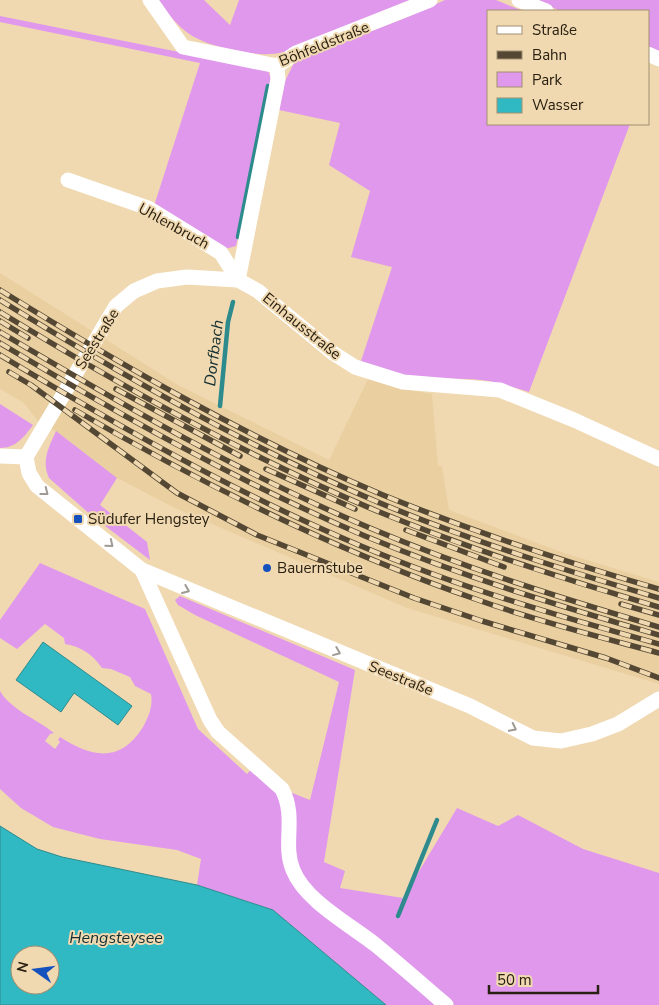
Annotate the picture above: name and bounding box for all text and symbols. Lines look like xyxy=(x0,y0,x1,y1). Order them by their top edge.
legend xyxy=(487,10,649,125)
street label: Böhfeldstraße xyxy=(276,17,372,71)
text: Straße xyxy=(532,20,577,40)
text: Bahn xyxy=(532,45,567,65)
text: Park xyxy=(532,70,562,90)
text: Wasser xyxy=(532,95,584,115)
street label: Uhlenbruch xyxy=(135,198,213,254)
street label: Einhausstraße xyxy=(259,288,345,364)
street label: Seestraße xyxy=(70,305,124,373)
water label: Dorfbach xyxy=(199,319,229,387)
one-way arrow xyxy=(39,487,48,495)
place label: Südufer Hengstey xyxy=(88,509,210,529)
marker: Südufer Hengstey xyxy=(72,513,84,525)
one-way arrow xyxy=(104,539,113,547)
place label: Bauernstube xyxy=(277,558,363,578)
marker: Bauernstube xyxy=(261,562,273,574)
one-way arrow xyxy=(181,583,190,594)
one-way arrow xyxy=(332,646,341,656)
street label: Seestraße xyxy=(366,656,436,700)
one-way arrow xyxy=(508,722,517,732)
water label: Hengsteysee xyxy=(69,927,163,949)
north arrow xyxy=(10,945,60,995)
text: N xyxy=(12,960,33,974)
scale bar xyxy=(489,962,598,994)
text: 50 m xyxy=(497,970,532,990)

